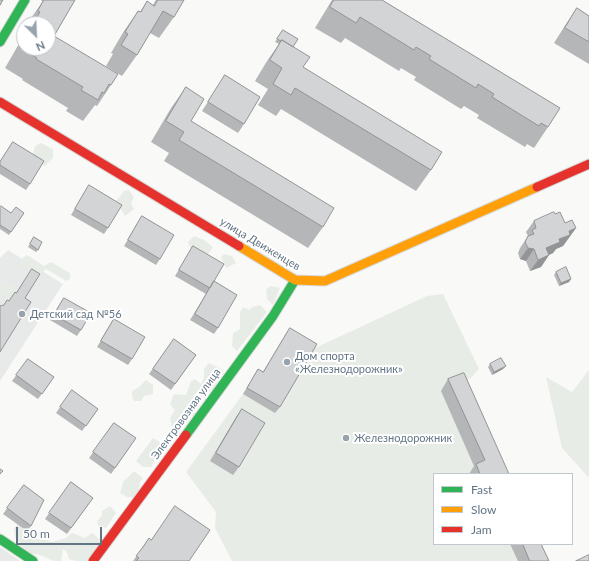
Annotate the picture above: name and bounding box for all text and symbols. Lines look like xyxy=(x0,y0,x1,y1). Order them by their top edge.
north arrow xyxy=(16,16,56,56)
text: N xyxy=(34,39,47,54)
street label: улица Движенцев xyxy=(217,215,303,273)
place label: Детский сад №56 xyxy=(30,307,122,321)
marker: Детский сад №56 xyxy=(17,309,27,319)
place label: Дом спорта «Железнодорожник» xyxy=(295,349,403,375)
marker: Дом спорта «Железнодорожник» xyxy=(282,357,292,367)
street label: Электровозная улица xyxy=(149,366,223,462)
place label: Железнодорожник xyxy=(354,431,452,445)
marker: Железнодорожник xyxy=(341,433,351,443)
legend xyxy=(433,473,573,545)
text: Fast xyxy=(471,482,492,497)
text: Slow xyxy=(471,502,496,517)
scale bar xyxy=(18,519,104,545)
text: Jam xyxy=(471,522,492,537)
text: 50 m xyxy=(23,526,50,541)

